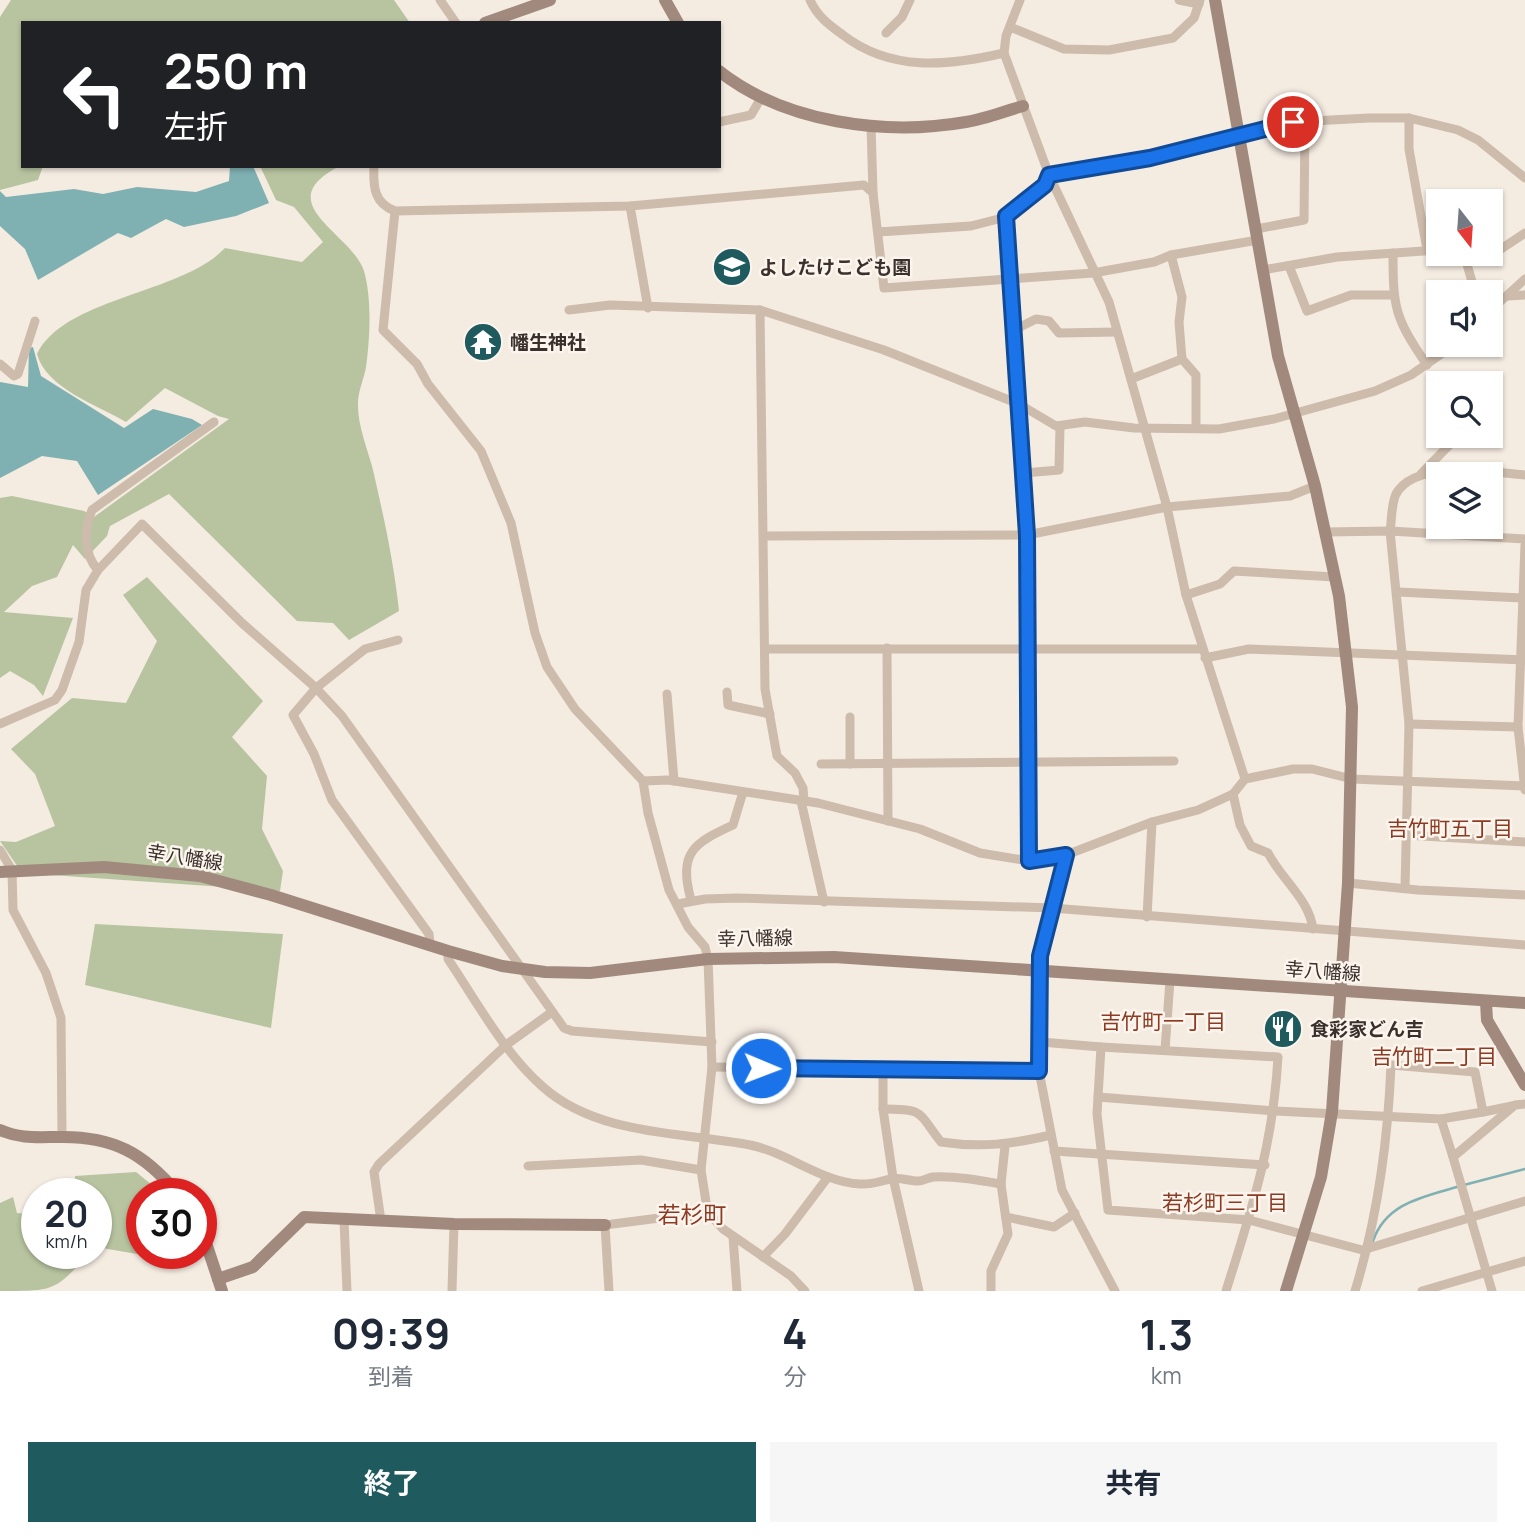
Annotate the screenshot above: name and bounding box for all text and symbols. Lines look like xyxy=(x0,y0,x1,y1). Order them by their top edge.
text: 250 m xyxy=(164,37,308,104)
icon: left xyxy=(49,49,140,140)
pin xyxy=(1263,92,1323,152)
icon: arrive xyxy=(1274,103,1312,141)
text: 左折 xyxy=(164,104,228,148)
north arrow xyxy=(1426,189,1503,266)
map controls xyxy=(1426,189,1503,539)
school or university icon: よしたけこども園 xyxy=(711,246,753,288)
place label: よしたけこども園 xyxy=(759,254,911,280)
button: sound xyxy=(1426,280,1503,357)
temple icon: 幡生神社 xyxy=(462,321,504,363)
place label: 幡生神社 xyxy=(510,329,586,355)
button: search xyxy=(1426,371,1503,448)
button: layers xyxy=(1426,462,1503,539)
district label: 吉竹町五丁目 xyxy=(1387,814,1513,842)
street label: 幸八幡線 xyxy=(145,838,225,876)
street label: 幸八幡線 xyxy=(717,924,793,952)
street label: 幸八幡線 xyxy=(1284,955,1362,987)
district label: 吉竹町一丁目 xyxy=(1100,1007,1226,1035)
restaurant icon: 食彩家どん吉 xyxy=(1262,1008,1304,1050)
place label: 食彩家どん吉 xyxy=(1310,1016,1424,1042)
position arrow xyxy=(724,1031,798,1105)
district label: 吉竹町二丁目 xyxy=(1371,1042,1497,1070)
speed limit sign: 30 xyxy=(126,1178,217,1269)
district label: 若杉町三丁目 xyxy=(1162,1188,1288,1216)
text: 20 xyxy=(45,1190,88,1238)
district label: 若杉町 xyxy=(658,1198,727,1230)
text: km/h xyxy=(46,1229,87,1253)
text: 09:39 xyxy=(332,1304,450,1362)
text: 4 xyxy=(782,1304,808,1362)
text: 1.3 xyxy=(1139,1305,1193,1363)
text: km xyxy=(1151,1359,1182,1391)
text: 到着 xyxy=(368,1360,414,1392)
text: 分 xyxy=(783,1360,806,1392)
button: 終了 xyxy=(28,1442,756,1522)
button: 共有 xyxy=(770,1442,1497,1522)

